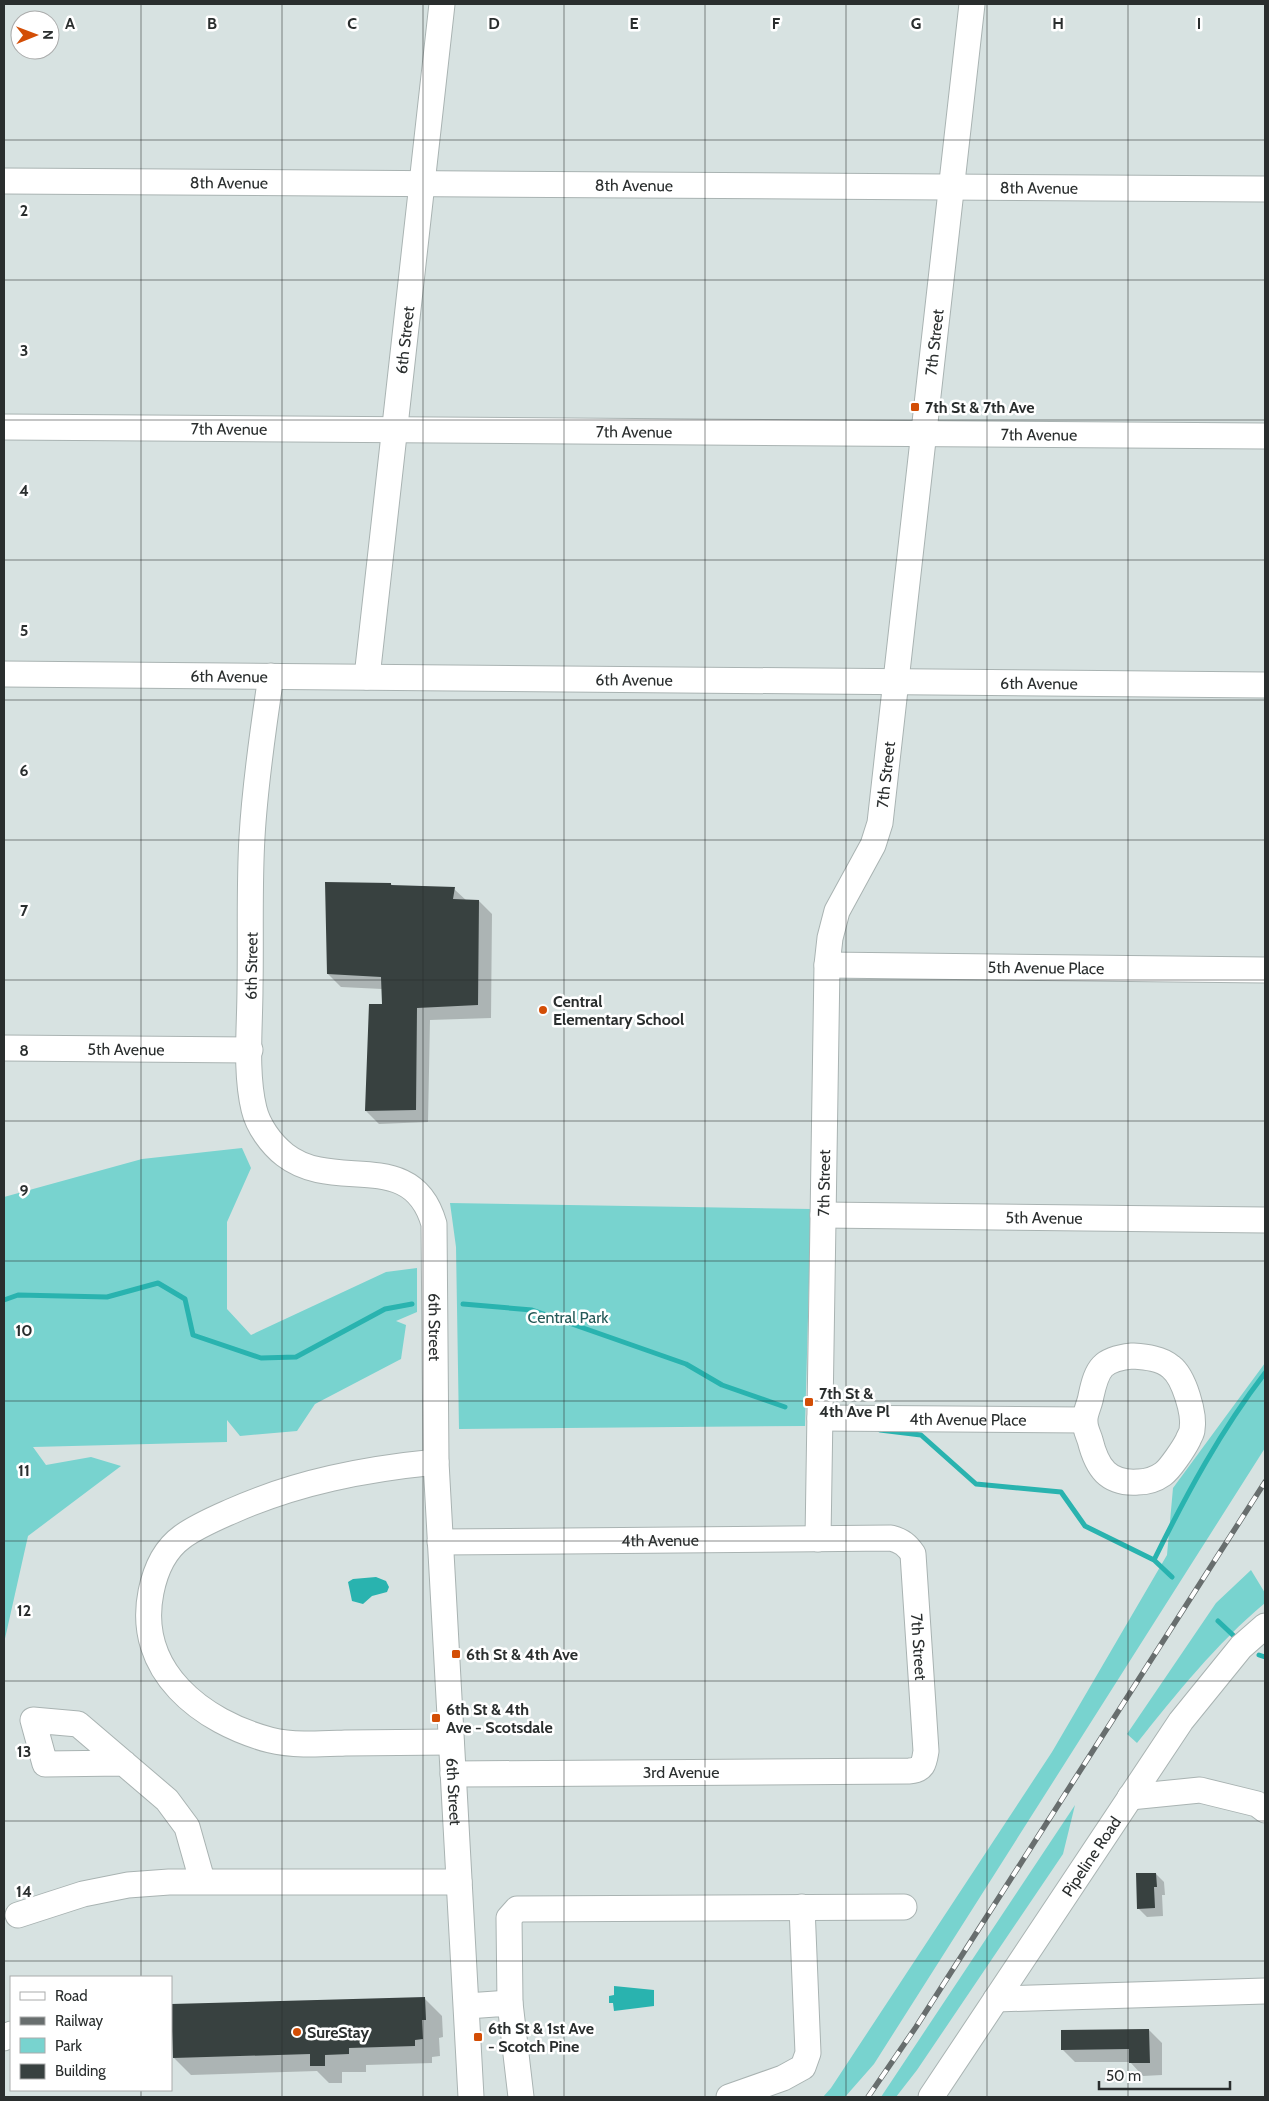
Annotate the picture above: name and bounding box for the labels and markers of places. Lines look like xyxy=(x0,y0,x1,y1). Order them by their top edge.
place label: 7th St & 7th Ave xyxy=(925,398,1034,417)
marker: 7th St & 7th Ave xyxy=(909,401,921,413)
place label: Central Elementary School xyxy=(553,992,684,1029)
marker: Central Elementary School xyxy=(537,1004,549,1016)
place label: 7th St & 4th Ave Pl xyxy=(819,1384,890,1421)
marker: 7th St & 4th Ave Pl xyxy=(803,1396,815,1408)
place label: 6th St & 4th Ave xyxy=(466,1645,578,1664)
marker: 6th St & 4th Ave xyxy=(450,1648,462,1660)
place label: 6th St & 4th Ave - Scotsdale xyxy=(446,1700,553,1737)
marker: 6th St & 4th Ave - Scotsdale xyxy=(430,1712,442,1724)
place label: 6th St & 1st Ave - Scotch Pine xyxy=(488,2019,594,2056)
place label: SureStay xyxy=(307,2023,369,2042)
marker: SureStay xyxy=(291,2026,303,2038)
marker: 6th St & 1st Ave - Scotch Pine xyxy=(472,2031,484,2043)

